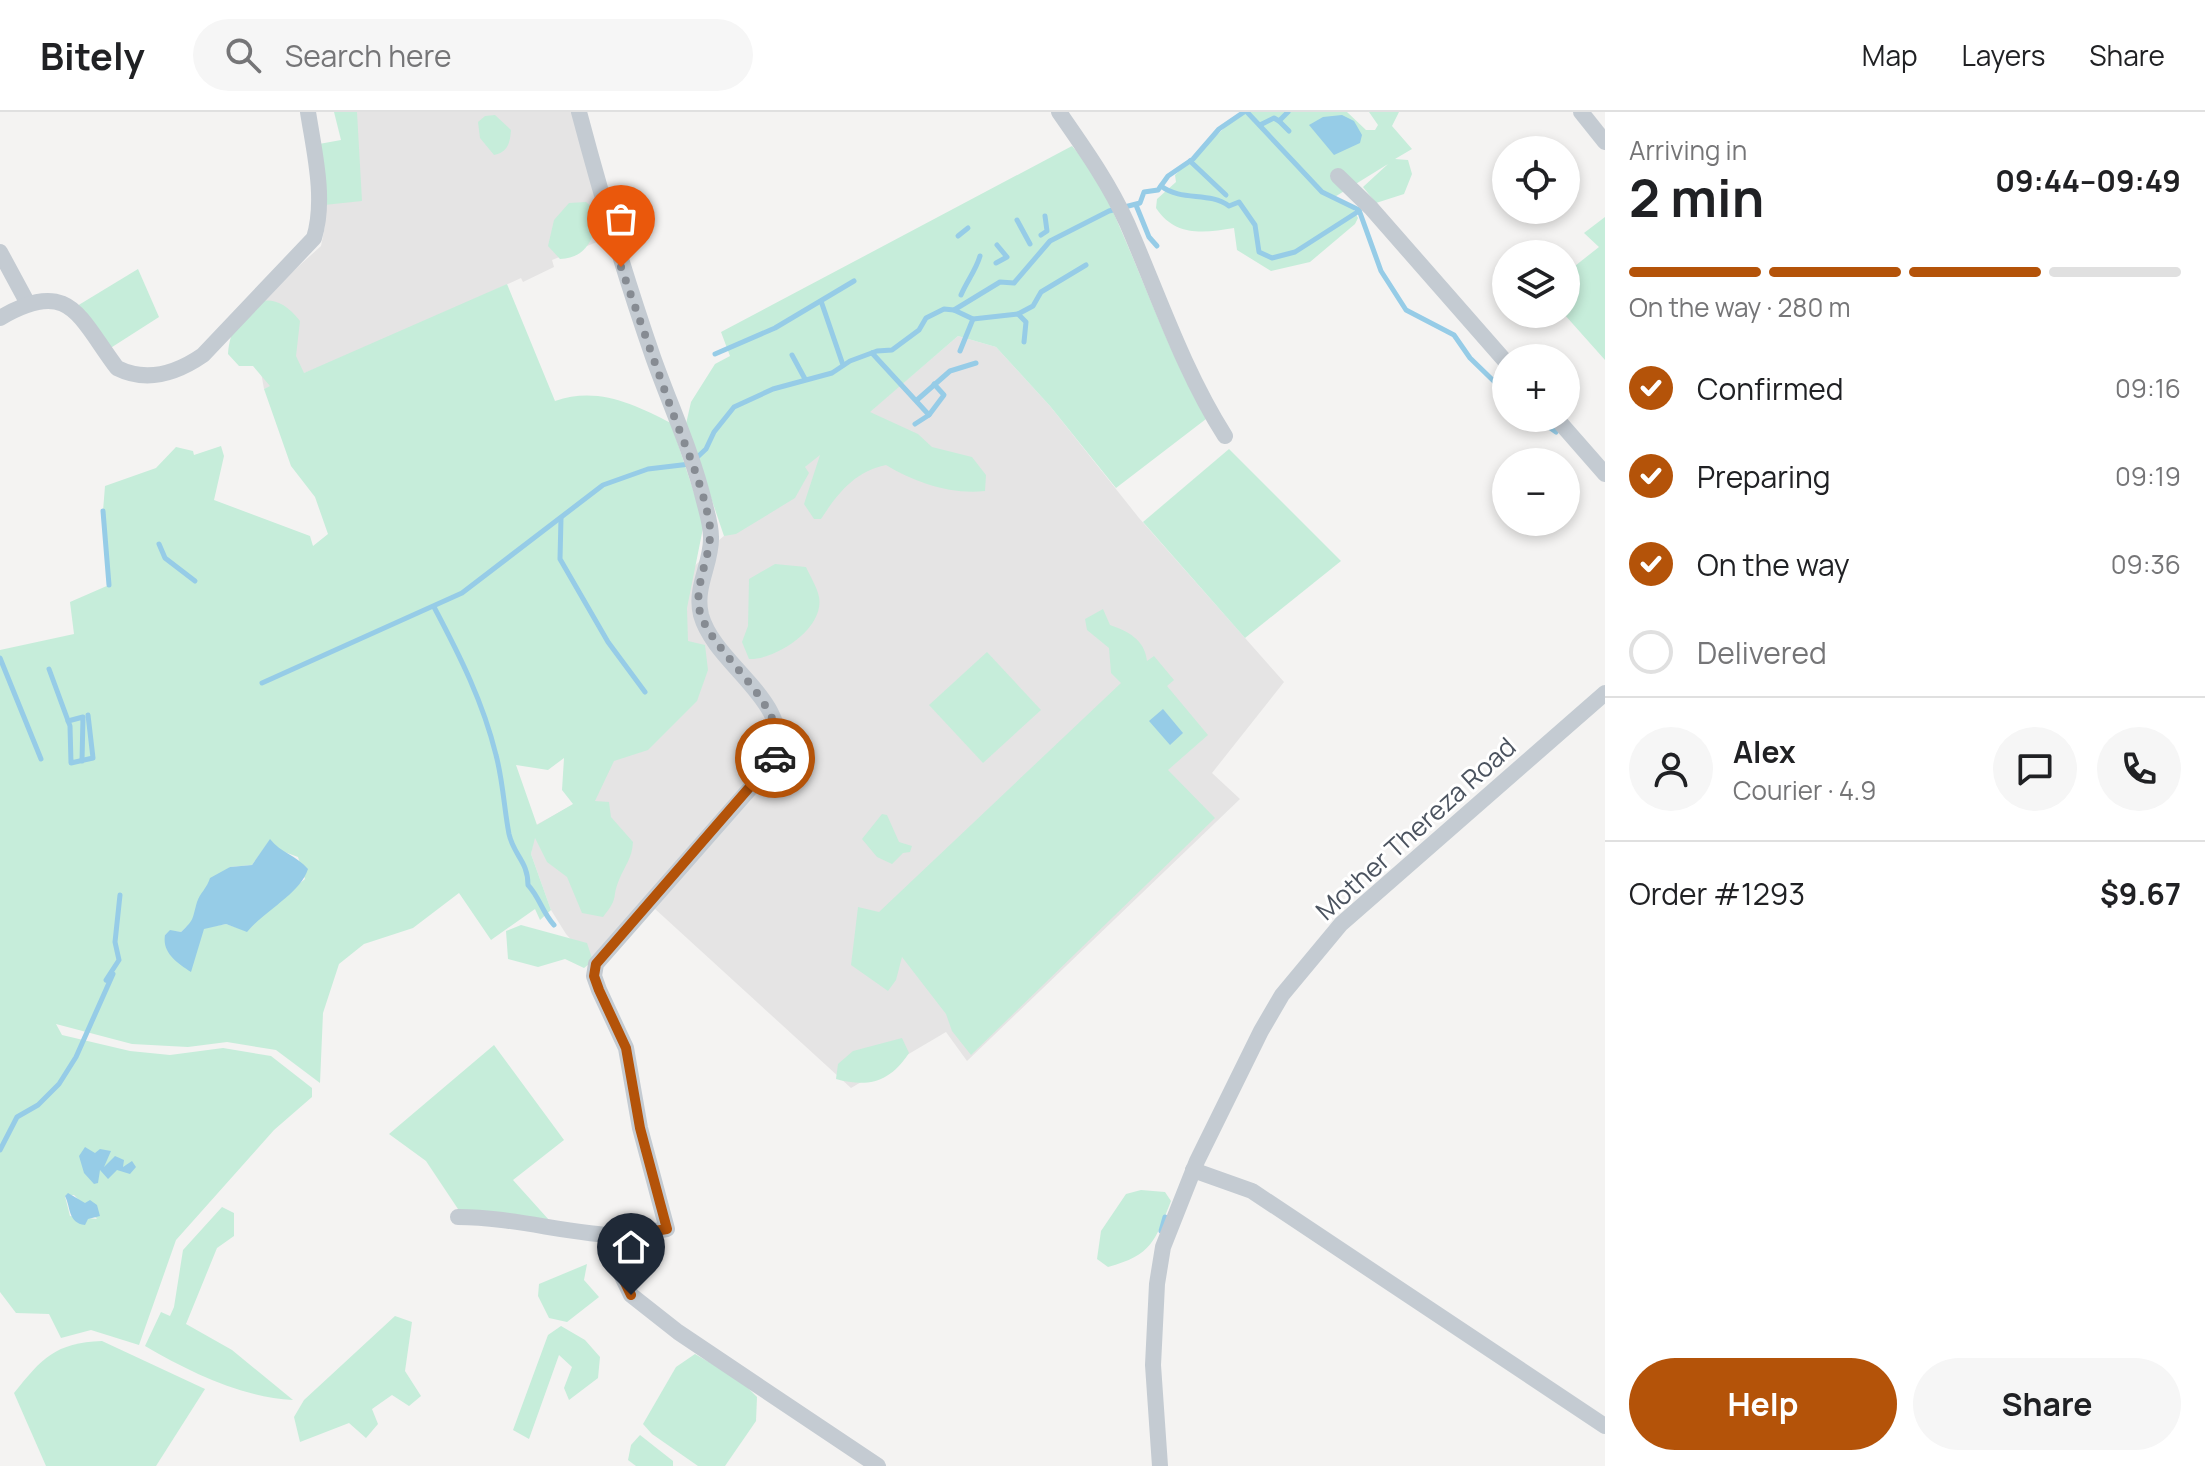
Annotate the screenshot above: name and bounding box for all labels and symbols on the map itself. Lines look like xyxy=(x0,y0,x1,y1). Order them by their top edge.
pin xyxy=(587,185,655,267)
courier xyxy=(735,718,815,798)
street label: Mother Thereza Road xyxy=(1308,729,1523,928)
pin xyxy=(597,1213,665,1295)

